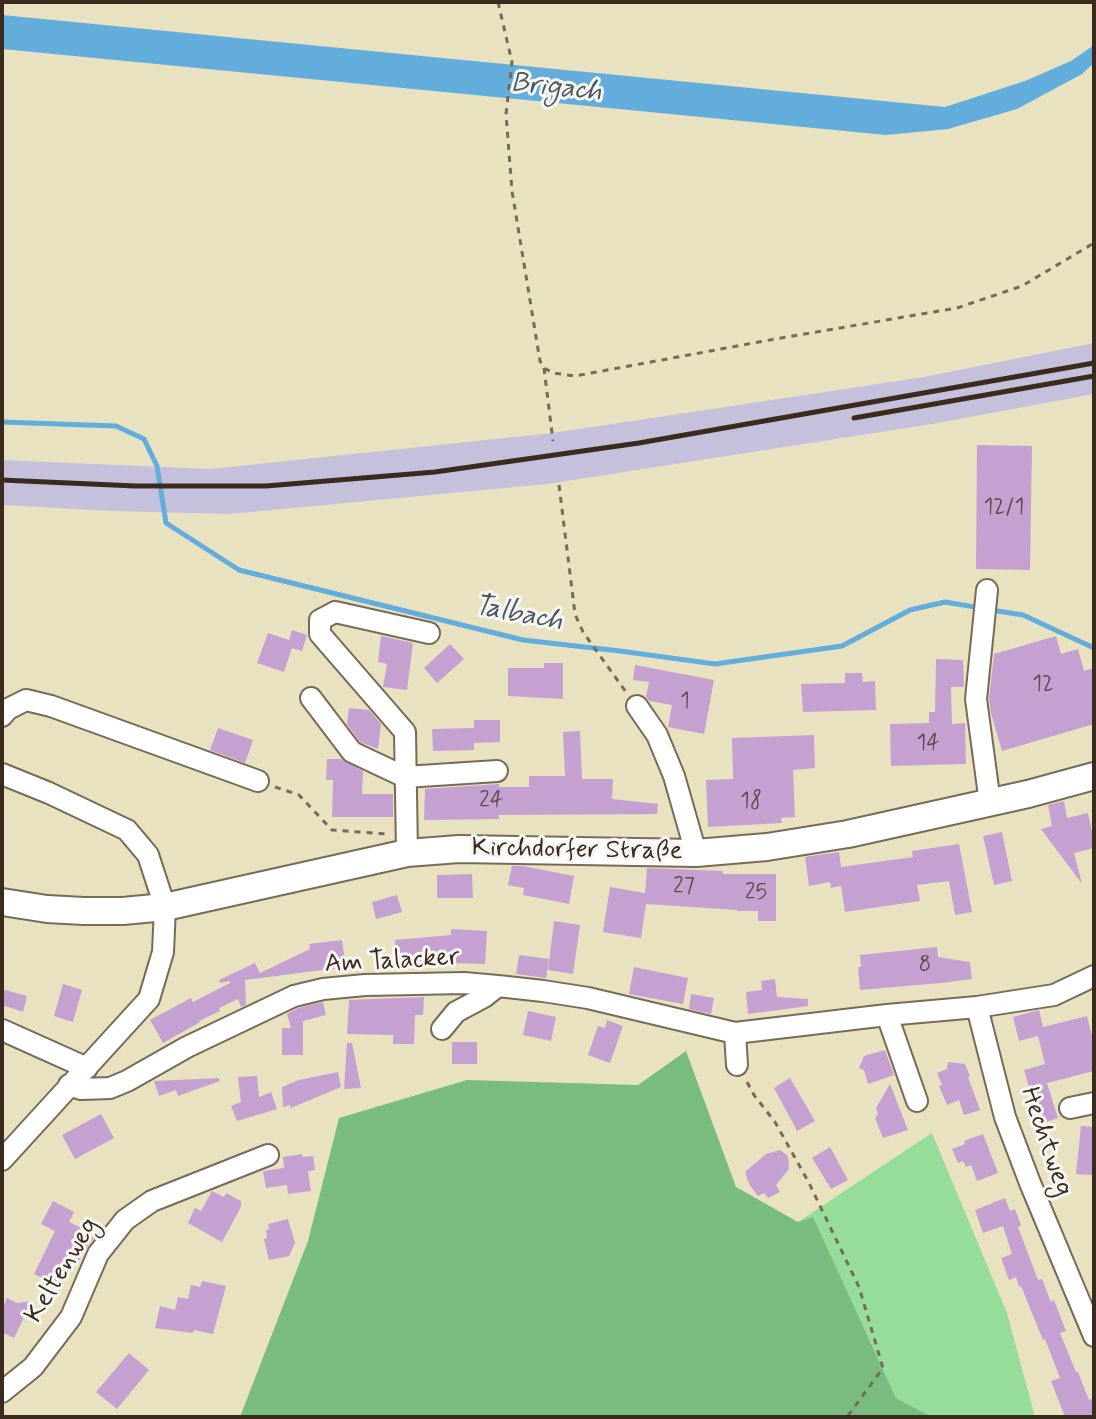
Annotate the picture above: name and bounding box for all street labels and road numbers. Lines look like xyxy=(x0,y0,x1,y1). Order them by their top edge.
street label: Kirchdorfer Straße xyxy=(471,834,683,868)
street label: Am Talacker xyxy=(324,943,460,981)
street label: Hechtweg xyxy=(1012,1083,1078,1201)
street label: Keltenweg xyxy=(19,1213,107,1329)

